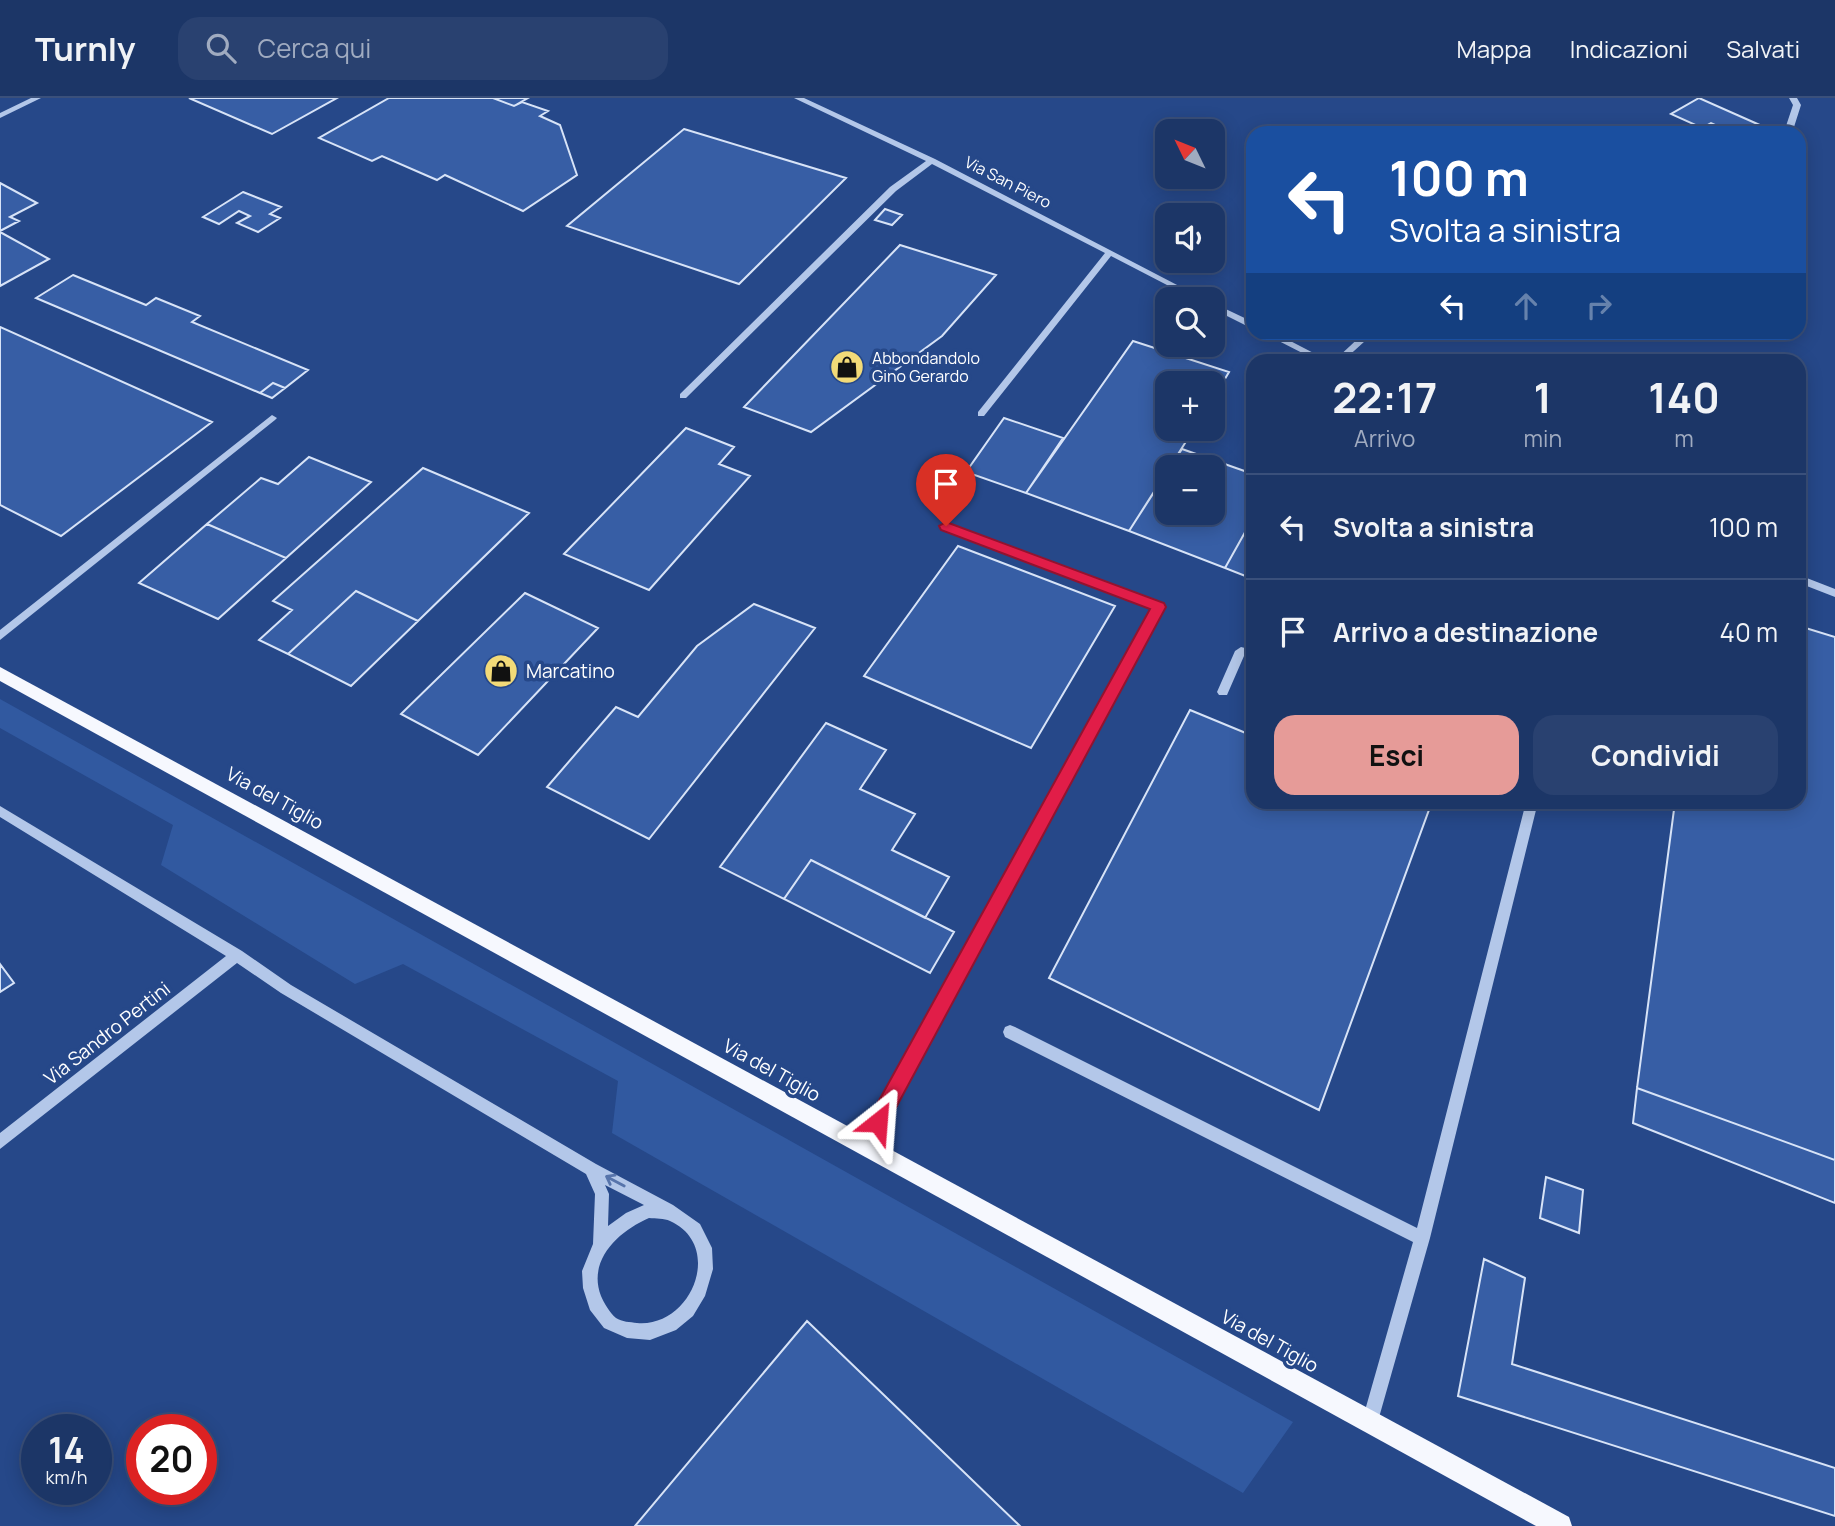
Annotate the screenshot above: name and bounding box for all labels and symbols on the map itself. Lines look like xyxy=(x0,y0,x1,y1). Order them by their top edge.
north arrow xyxy=(1155,119,1225,189)
street label: Via San Piero xyxy=(961,151,1055,213)
place label: Abbondandolo Gino Gerardo xyxy=(872,347,980,387)
shop icon: Abbondandolo Gino Gerardo xyxy=(828,348,866,386)
pin xyxy=(916,454,976,526)
shop icon: Marcatino xyxy=(482,652,520,690)
place label: Marcatino xyxy=(526,658,615,684)
street label: Via del Tiglio xyxy=(222,761,328,835)
street label: Via Sandro Pertini xyxy=(39,976,175,1090)
street label: Via del Tiglio xyxy=(719,1033,825,1107)
position arrow xyxy=(841,1085,915,1159)
one-way arrow xyxy=(605,1174,625,1188)
street label: Via del Tiglio xyxy=(1217,1304,1323,1378)
speed limit sign: 20 xyxy=(126,1414,217,1505)

